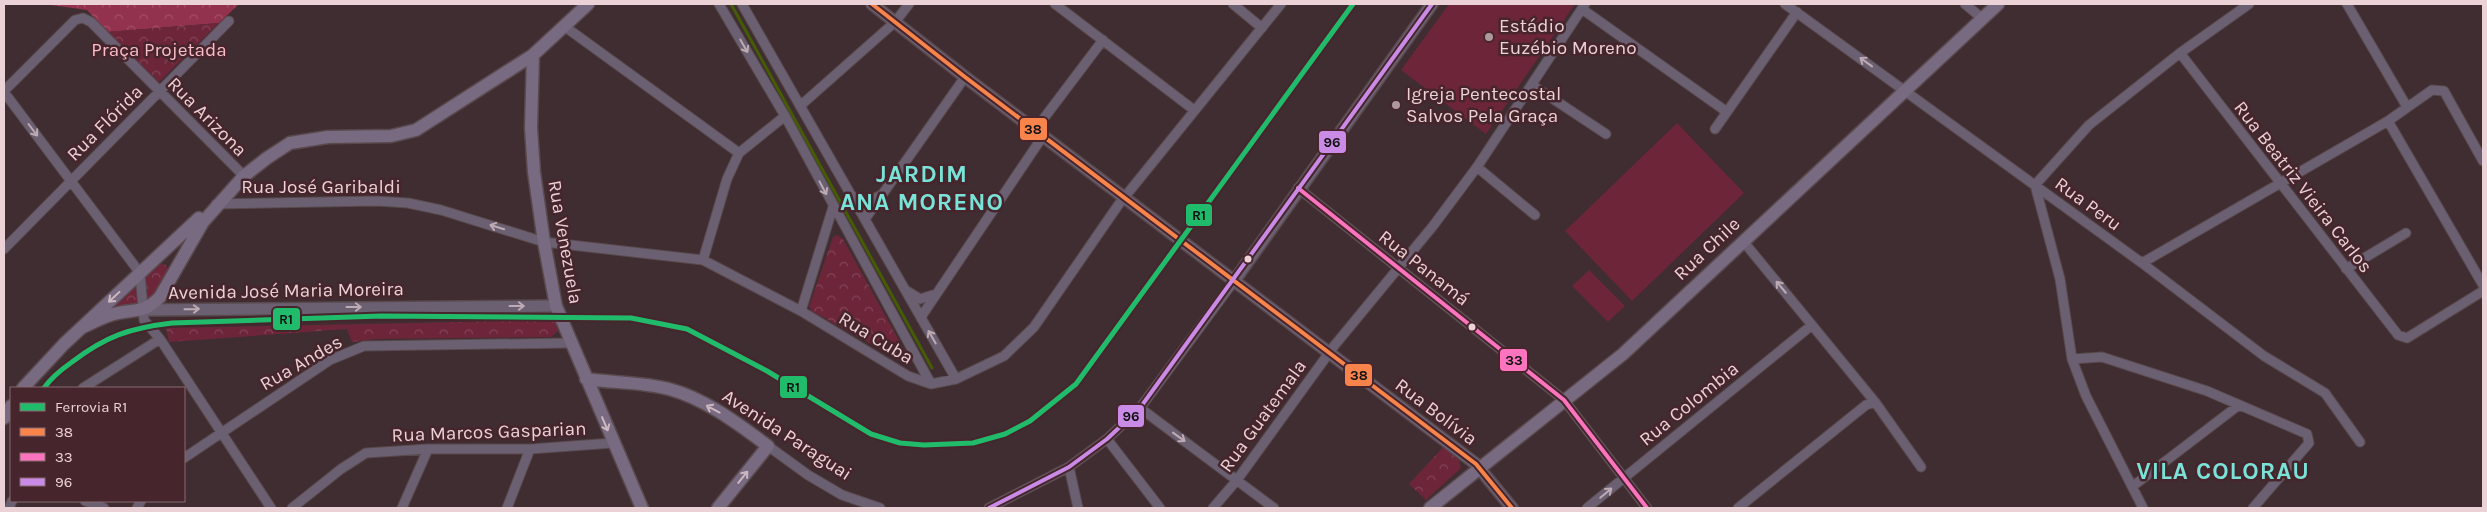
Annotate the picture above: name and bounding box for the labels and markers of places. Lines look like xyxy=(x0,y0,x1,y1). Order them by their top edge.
place label: Estádio Euzébio Moreno xyxy=(1499,15,1637,59)
marker: Estádio Euzébio Moreno xyxy=(1483,31,1495,43)
place label: Igreja Pentecostal Salvos Pela Graça xyxy=(1406,83,1561,127)
marker: Igreja Pentecostal Salvos Pela Graça xyxy=(1390,99,1402,111)
unlabelled marker xyxy=(1243,254,1253,264)
unlabelled marker xyxy=(1467,322,1477,332)

